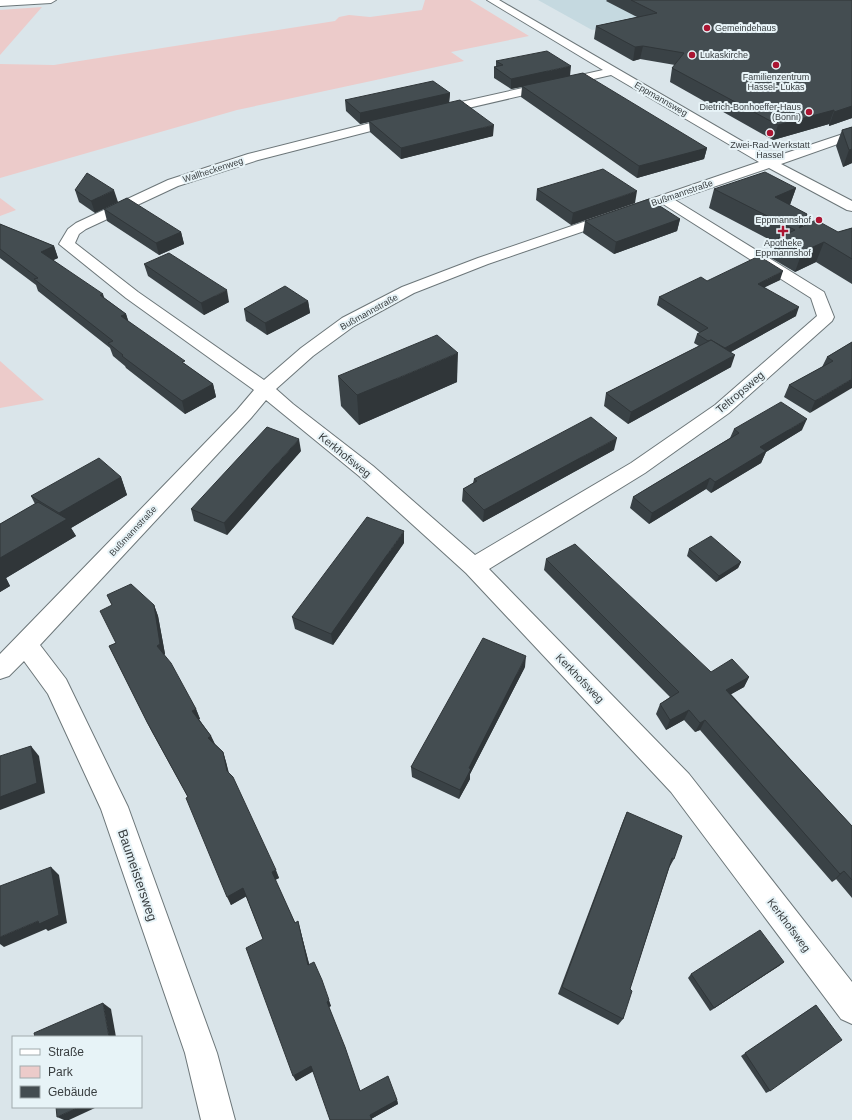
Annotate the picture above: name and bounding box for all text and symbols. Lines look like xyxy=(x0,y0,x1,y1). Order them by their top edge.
marker: Gemeindehaus xyxy=(702,23,712,33)
place label: Gemeindehaus xyxy=(715,23,777,33)
marker: Lukaskirche xyxy=(687,50,697,60)
place label: Lukaskirche xyxy=(700,50,748,60)
marker: Familienzentrum Hassel- Lukas xyxy=(771,60,781,70)
place label: Familienzentrum Hassel- Lukas xyxy=(743,72,809,92)
street label: Eppmannsweg xyxy=(633,80,689,118)
place label: Dietrich-Bonhoeffer-Haus (Bonni) xyxy=(700,102,801,122)
marker: Dietrich-Bonhoeffer-Haus (Bonni) xyxy=(804,107,814,117)
marker: Zwei-Rad-Werkstatt Hassel xyxy=(765,128,775,138)
place label: Zwei-Rad-Werkstatt Hassel xyxy=(730,140,810,160)
street label: Wallheckenweg xyxy=(182,156,244,184)
street label: Bußmannstraße xyxy=(650,178,714,208)
place label: Eppmannshof xyxy=(755,215,811,225)
marker: Eppmannshof xyxy=(814,215,824,225)
marker: Apotheke Eppmannshof xyxy=(778,226,788,236)
place label: Apotheke Eppmannshof xyxy=(755,238,811,258)
street label: Bußmannstraße xyxy=(338,292,400,332)
street label: Teltropsweg xyxy=(714,369,766,415)
street label: Kerkhofsweg xyxy=(317,430,373,480)
street label: Bußmannstraße xyxy=(107,504,159,558)
street label: Kerkhofsweg xyxy=(554,651,606,705)
street label: Baumeistersweg xyxy=(115,827,160,923)
street label: Kerkhofsweg xyxy=(765,896,813,954)
legend xyxy=(12,1036,142,1108)
text: Straße xyxy=(48,1045,84,1059)
text: Park xyxy=(48,1065,74,1079)
text: Gebäude xyxy=(48,1085,98,1099)

